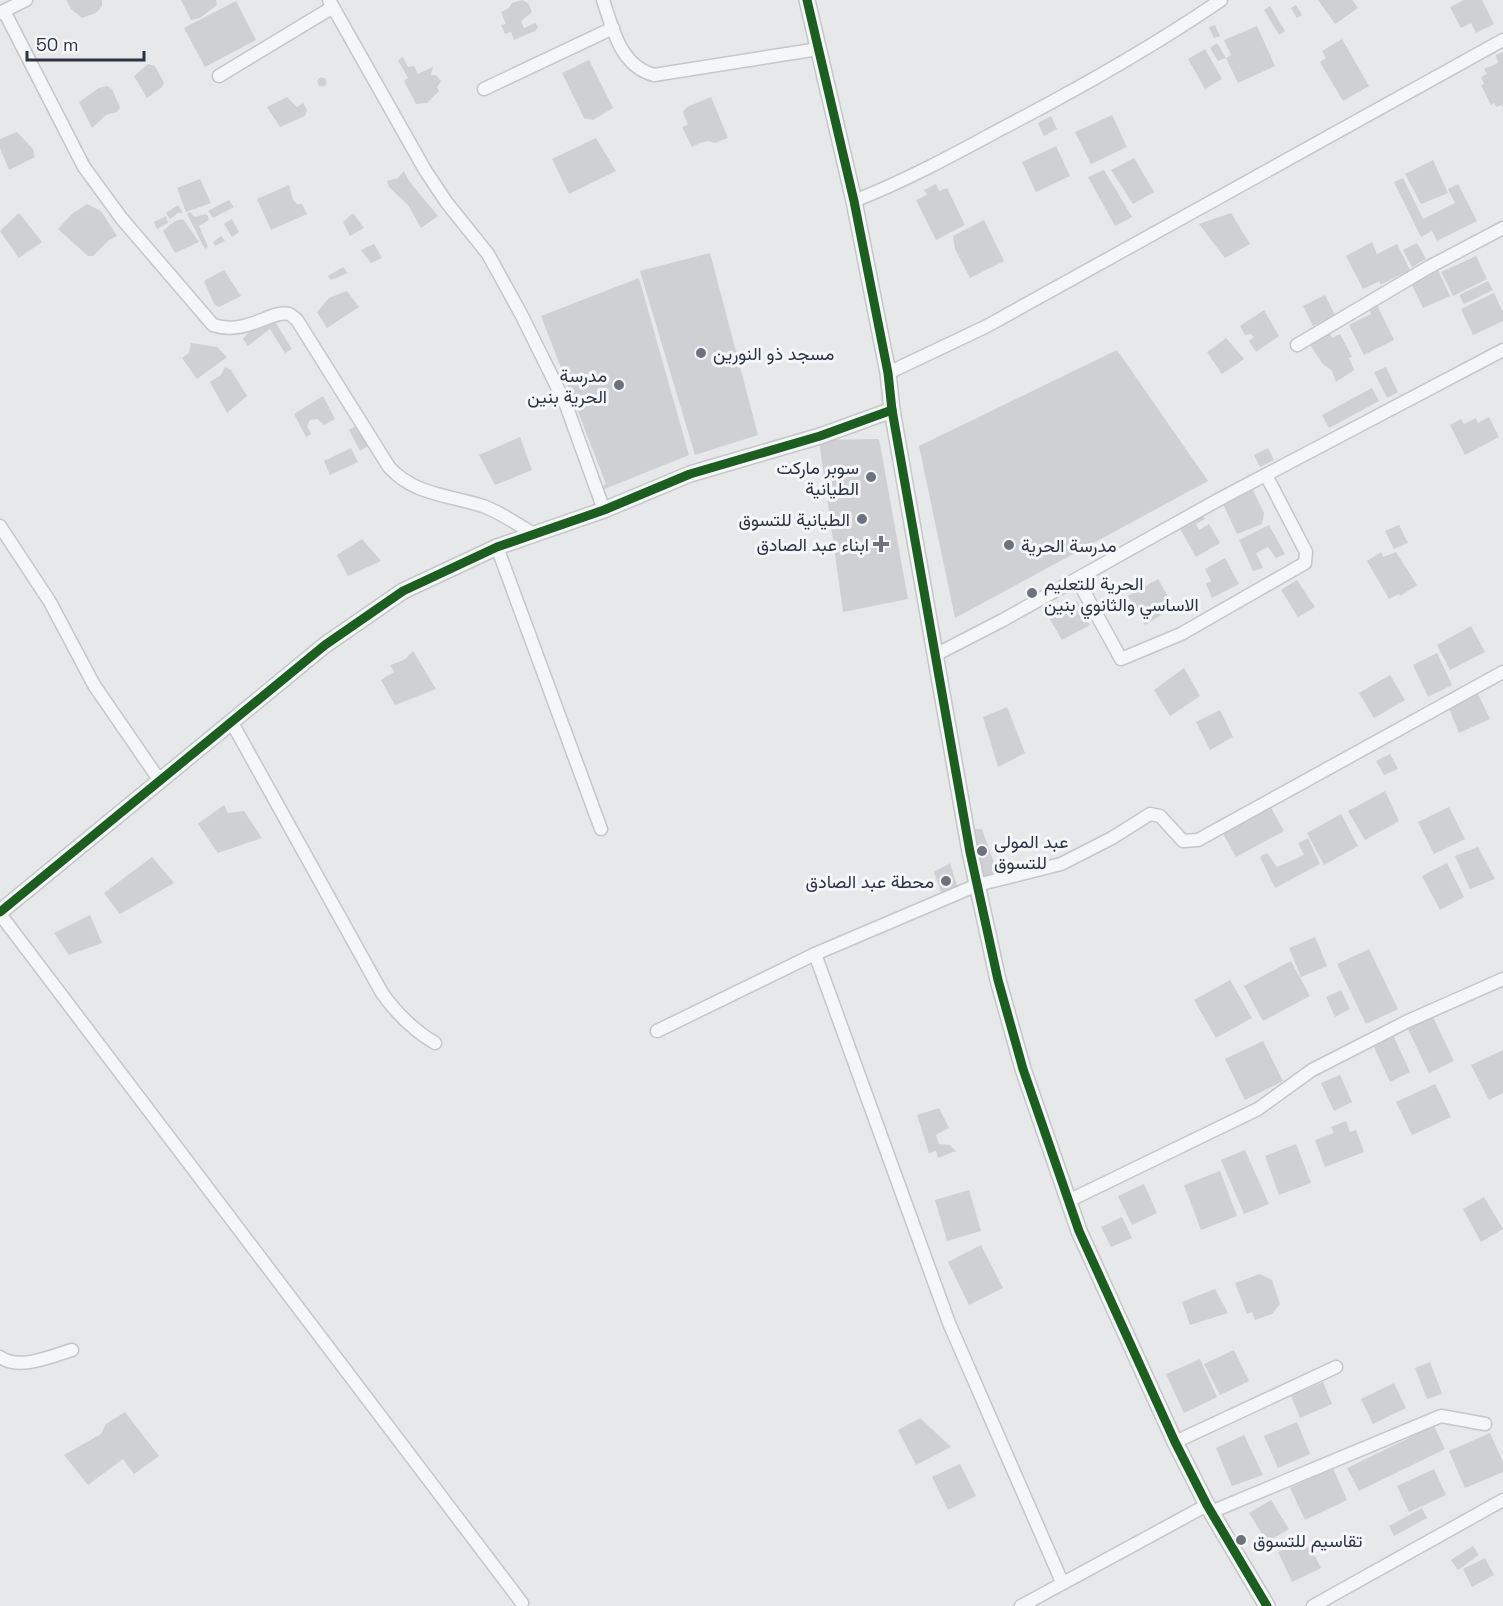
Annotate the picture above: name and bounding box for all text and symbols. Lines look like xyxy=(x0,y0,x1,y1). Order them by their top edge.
scale bar xyxy=(27,24,144,62)
text: 50 m xyxy=(36,33,78,56)
place label: مسجد ذو النورين xyxy=(713,342,834,365)
marker: مسجد ذو النورين xyxy=(694,346,708,360)
place label: مدرسة الحرية بنين xyxy=(527,364,607,408)
marker: مدرسة الحرية بنين xyxy=(612,378,626,392)
place label: سوبر ماركت الطيانية xyxy=(776,456,859,500)
marker: سوبر ماركت الطيانية xyxy=(864,470,878,484)
place label: الطيانية للتسوق xyxy=(739,508,850,531)
marker: الطيانية للتسوق xyxy=(855,512,869,526)
place label: ابناء عبد الصادق xyxy=(756,533,869,556)
place label: مدرسة الحرية xyxy=(1021,534,1117,557)
marker: ابناء عبد الصادق xyxy=(874,537,888,551)
marker: مدرسة الحرية xyxy=(1002,538,1016,552)
place label: الحرية للتعليم الاساسي والثانوي بنين xyxy=(1044,572,1199,620)
marker: الحرية للتعليم الاساسي والثانوي بنين xyxy=(1025,586,1039,600)
place label: عبد المولى للتسوق xyxy=(994,830,1068,874)
marker: عبد المولى للتسوق xyxy=(975,844,989,858)
place label: محطة عبد الصادق xyxy=(806,870,934,893)
marker: محطة عبد الصادق xyxy=(939,874,953,888)
place label: تقاسيم للتسوق xyxy=(1253,1529,1362,1553)
marker: تقاسيم للتسوق xyxy=(1234,1533,1248,1547)

